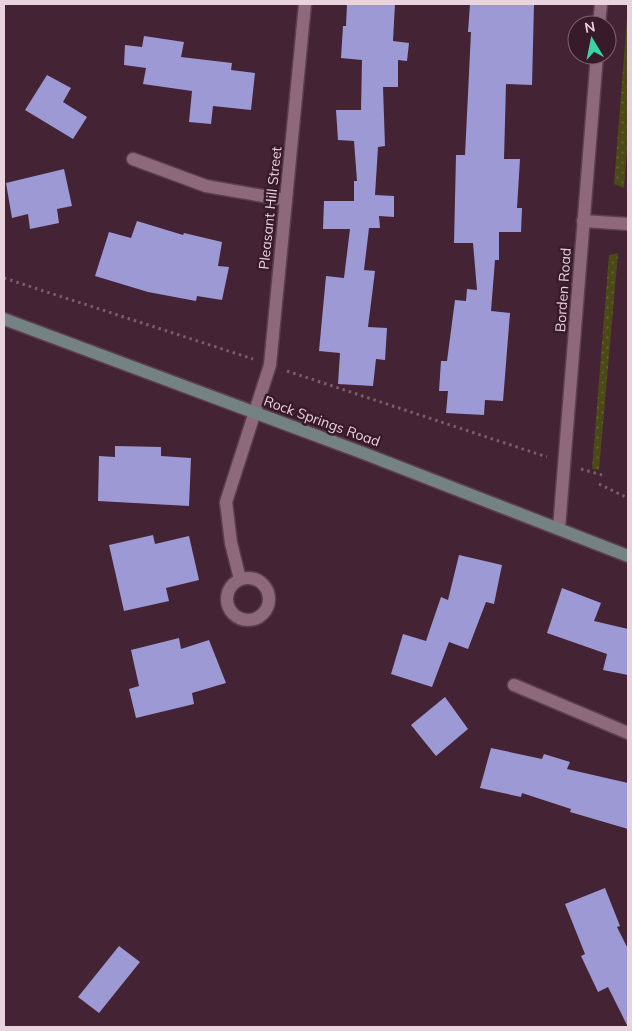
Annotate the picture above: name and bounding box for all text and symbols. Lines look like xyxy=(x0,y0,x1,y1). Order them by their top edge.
north arrow xyxy=(567,15,617,65)
text: N xyxy=(583,17,597,37)
street label: Pleasant Hill Street xyxy=(255,145,285,270)
street label: Borden Road xyxy=(551,247,575,333)
street label: Rock Springs Road xyxy=(261,392,383,450)

